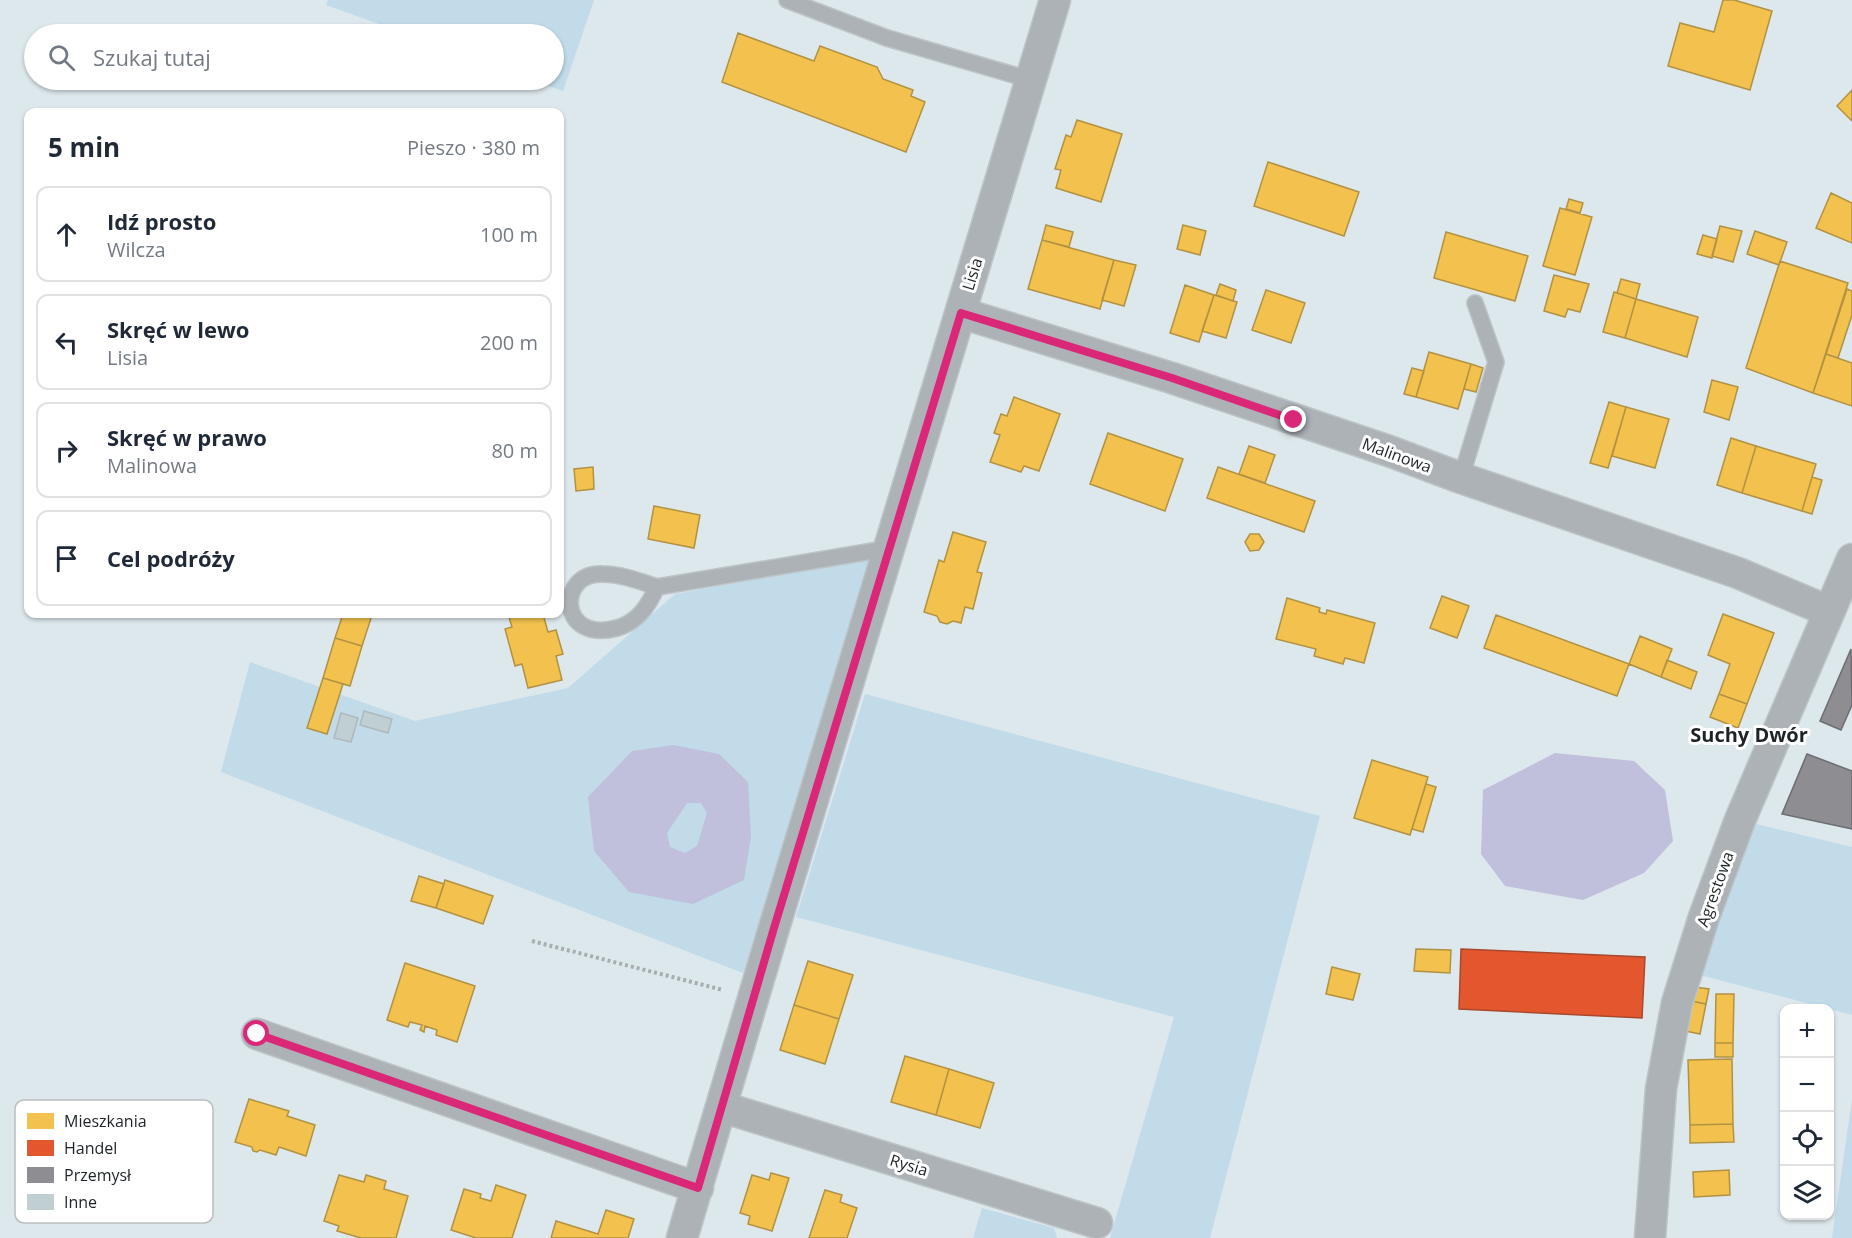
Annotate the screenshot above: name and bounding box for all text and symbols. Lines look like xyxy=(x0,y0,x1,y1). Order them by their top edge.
search box xyxy=(24,24,564,90)
icon: search xyxy=(45,41,78,74)
text: Szukaj tutaj xyxy=(93,42,211,72)
text: 5 min xyxy=(48,129,120,165)
text: Pieszo · 380 m xyxy=(407,134,540,161)
text: Idź prosto xyxy=(107,206,216,236)
icon: ahead xyxy=(50,218,83,251)
text: 100 m xyxy=(480,221,538,248)
text: Wilcza xyxy=(107,236,166,263)
street label: Lisia xyxy=(957,255,987,293)
text: Skręć w lewo xyxy=(107,314,249,344)
icon: left xyxy=(50,326,83,359)
text: 200 m xyxy=(480,329,538,356)
text: Lisia xyxy=(107,344,148,371)
route end xyxy=(1280,406,1306,432)
text: Skręć w prawo xyxy=(107,422,267,452)
street label: Malinowa xyxy=(1359,432,1435,478)
icon: right xyxy=(50,434,83,467)
text: 80 m xyxy=(491,437,538,464)
text: Malinowa xyxy=(107,452,197,479)
icon: arrive xyxy=(50,542,83,575)
text: Cel podróży xyxy=(107,543,235,573)
district label: Suchy Dwór xyxy=(1690,721,1808,748)
street label: Agrestowa xyxy=(1691,848,1739,930)
map controls xyxy=(1780,1004,1834,1220)
button: + xyxy=(1780,1004,1834,1058)
route start xyxy=(243,1020,269,1046)
button: − xyxy=(1780,1058,1834,1112)
legend xyxy=(15,1100,213,1223)
text: Mieszkania xyxy=(64,1110,147,1132)
button: locate xyxy=(1780,1112,1834,1166)
text: Handel xyxy=(64,1137,117,1159)
street label: Rysia xyxy=(887,1149,931,1181)
text: Przemysł xyxy=(64,1164,132,1186)
button: layers xyxy=(1780,1166,1834,1220)
text: Inne xyxy=(64,1191,97,1213)

